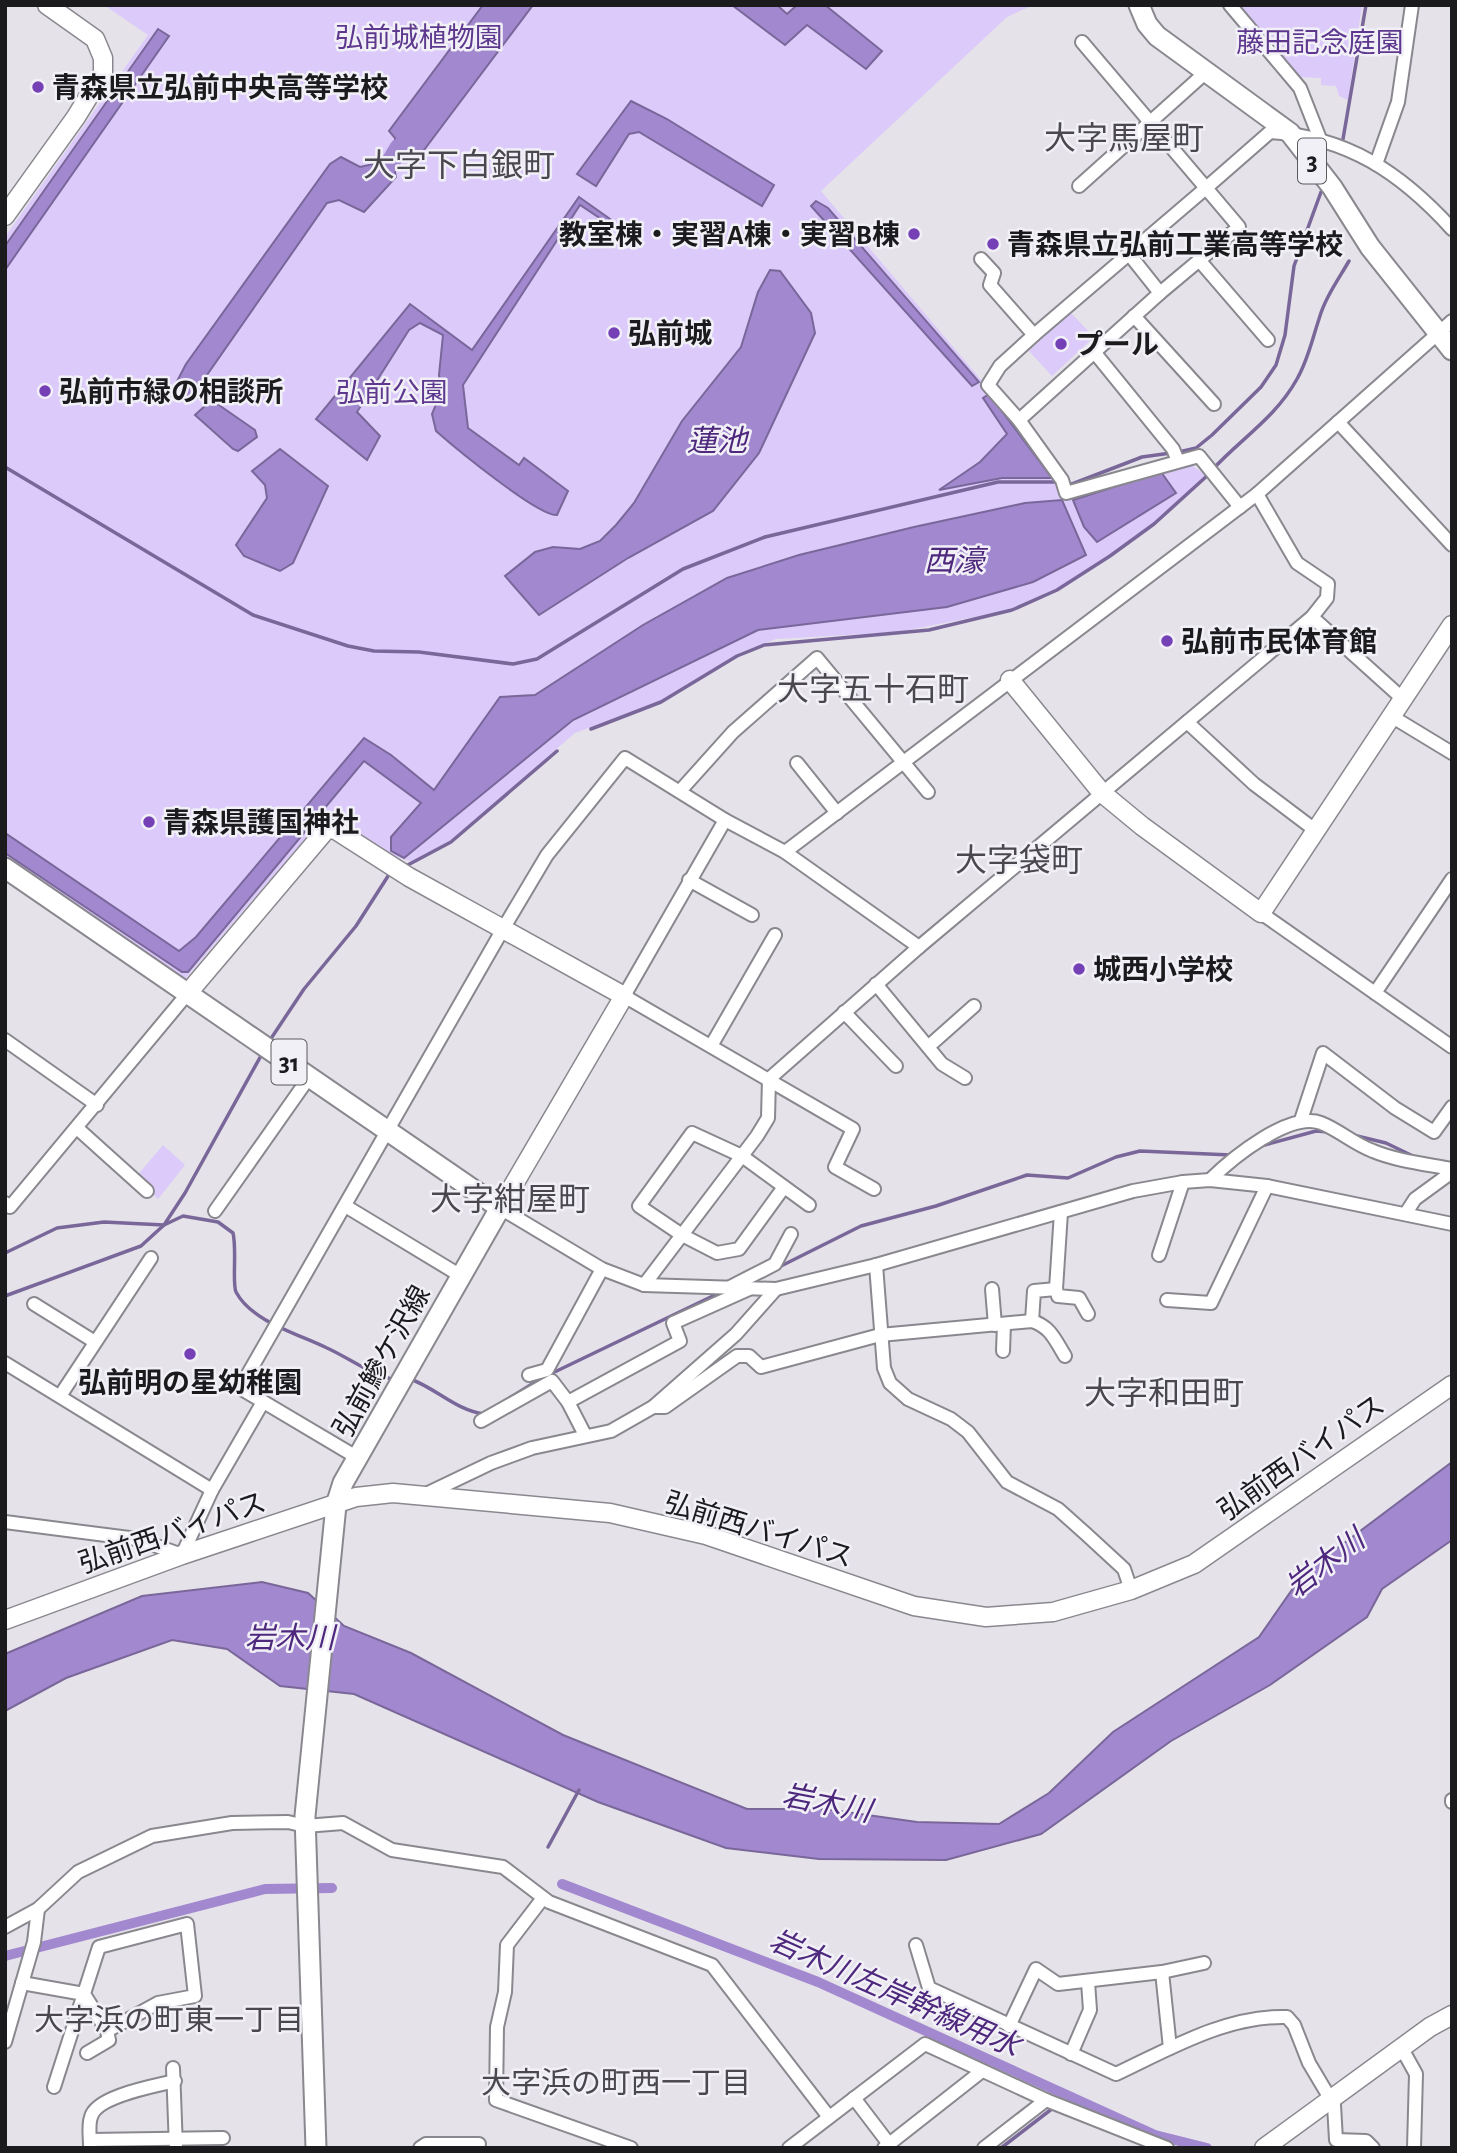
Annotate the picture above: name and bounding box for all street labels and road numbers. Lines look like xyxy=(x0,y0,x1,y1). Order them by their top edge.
road number: 3 xyxy=(1298,138,1326,184)
road number: 31 xyxy=(272,1040,306,1084)
street label: 弘前鰺ケ沢線 xyxy=(328,1281,436,1442)
street label: 弘前西バイパス xyxy=(1213,1389,1390,1526)
street label: 弘前西バイパス xyxy=(75,1487,270,1579)
street label: 弘前西バイパス xyxy=(661,1487,857,1573)

